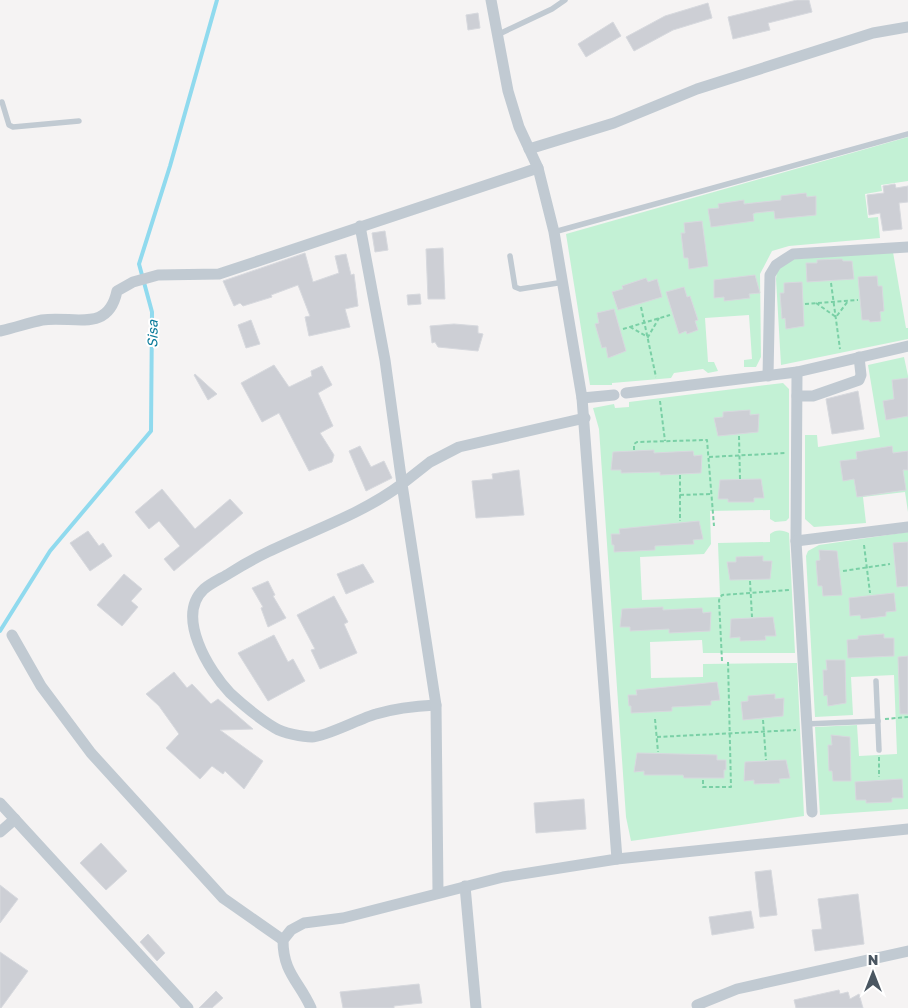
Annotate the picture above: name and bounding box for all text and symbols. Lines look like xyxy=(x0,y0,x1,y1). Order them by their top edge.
water label: Sisa xyxy=(143,319,161,348)
north arrow xyxy=(848,948,898,998)
text: N xyxy=(868,951,878,968)

